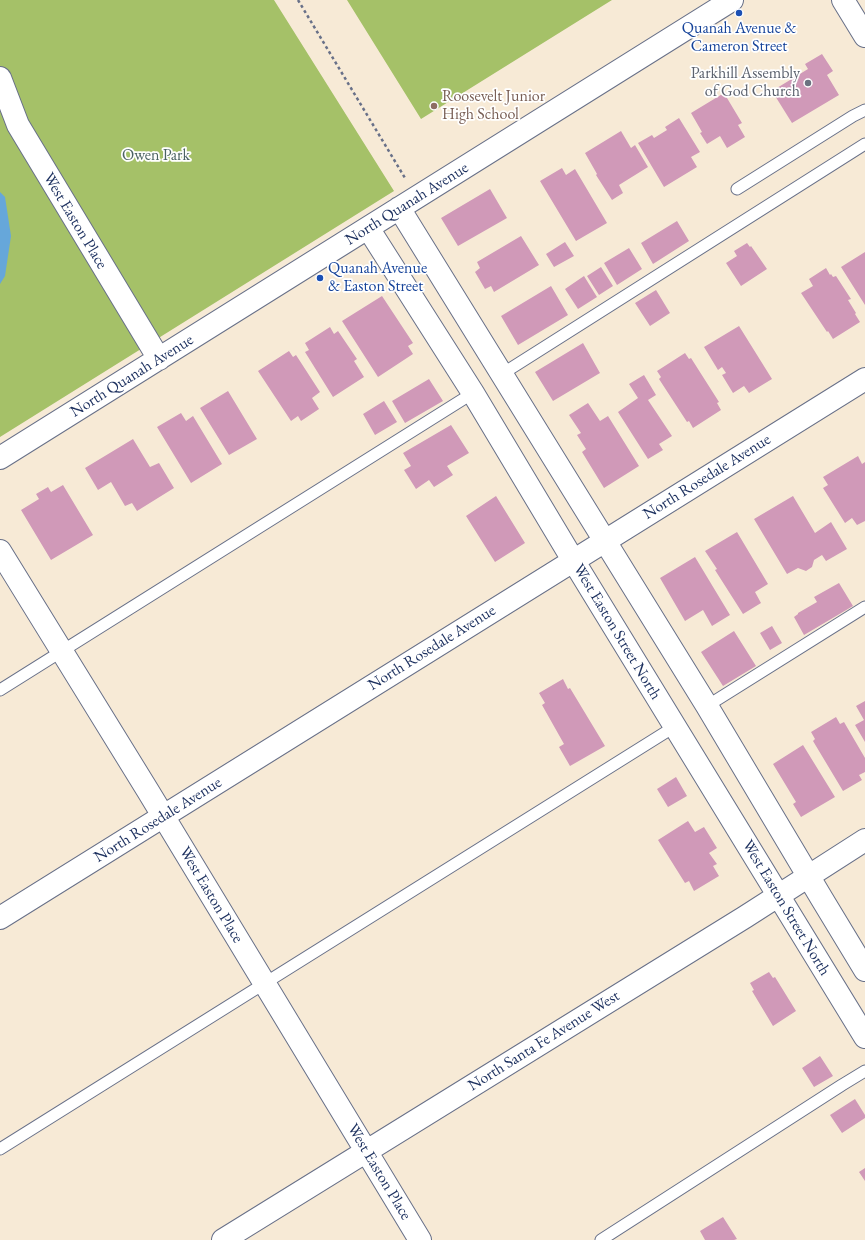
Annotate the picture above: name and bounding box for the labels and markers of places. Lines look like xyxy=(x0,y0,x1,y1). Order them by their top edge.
marker: Quanah Avenue & Cameron Street xyxy=(734,8,744,18)
place label: Quanah Avenue & Cameron Street xyxy=(682,19,796,57)
place label: Parkhill Assembly of God Church xyxy=(691,64,800,102)
marker: Parkhill Assembly of God Church xyxy=(803,78,813,88)
place label: Roosevelt Junior High School xyxy=(442,87,545,125)
marker: Roosevelt Junior High School xyxy=(429,101,439,111)
place label: Quanah Avenue & Easton Street xyxy=(328,259,427,297)
marker: Quanah Avenue & Easton Street xyxy=(315,273,325,283)

